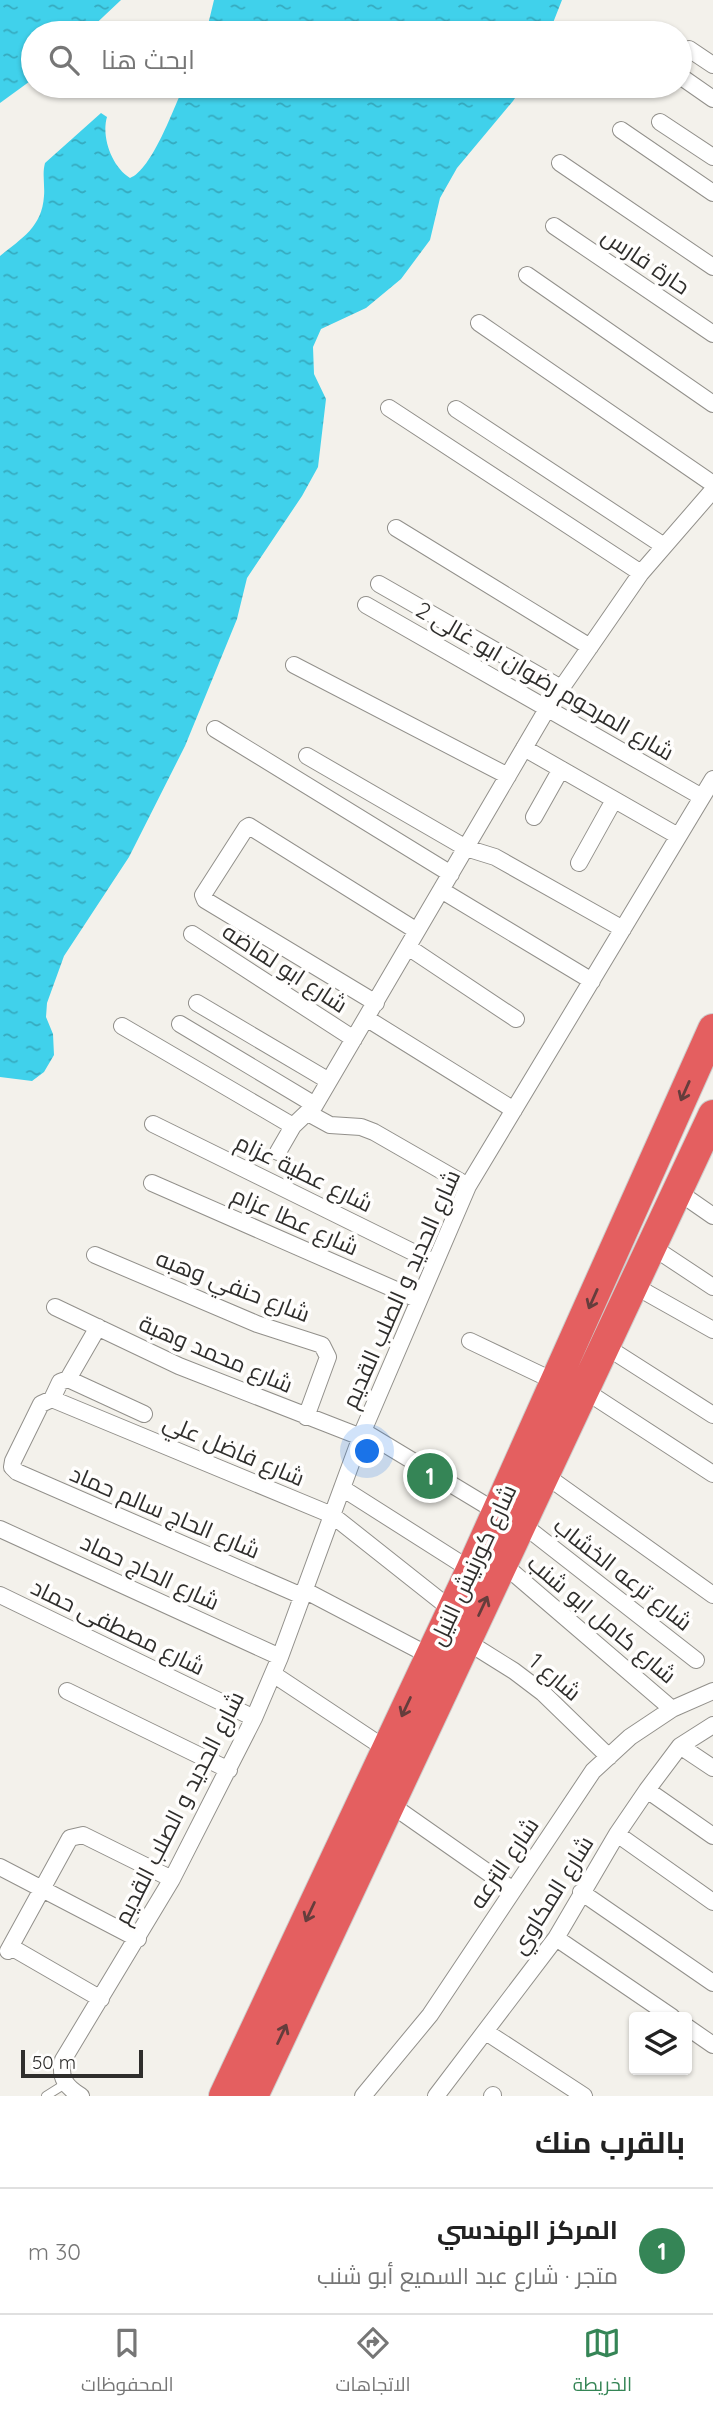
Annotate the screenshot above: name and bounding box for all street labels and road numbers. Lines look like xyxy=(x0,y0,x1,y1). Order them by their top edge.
street label: حارة فارس xyxy=(597,221,696,301)
street label: شارع المرحوم رضوان ابو غالى 2 xyxy=(410,595,679,768)
street label: شارع ابو لماضه xyxy=(216,916,353,1021)
street label: شارع عطية عزام xyxy=(230,1127,378,1220)
street label: شارع الحديد و الصلب القديم xyxy=(335,1165,468,1413)
street label: شارع عطا عزام xyxy=(226,1180,363,1263)
street label: شارع حنفي وهبه xyxy=(151,1243,314,1332)
street label: شارع محمد وهبة xyxy=(134,1308,298,1401)
street label: شارع فاضل علي xyxy=(158,1407,309,1496)
street label: شارع الحاج سالم حماد xyxy=(65,1458,264,1566)
street label: شارع كورنيش النيل xyxy=(423,1480,524,1651)
street label: شارع ترعه الخشاب xyxy=(547,1510,699,1638)
street label: شارع الحاج حماد xyxy=(75,1527,224,1618)
street label: شارع كامل ابو شنب xyxy=(521,1548,683,1691)
street label: شارع مصطفى حماد xyxy=(26,1572,210,1683)
street label: شارع 1 xyxy=(522,1646,587,1708)
street label: شارع الحديد و الصلب القديم xyxy=(107,1686,252,1930)
street label: شارع الترعه xyxy=(463,1812,546,1915)
street label: شارع المكاوي xyxy=(504,1830,603,1961)

